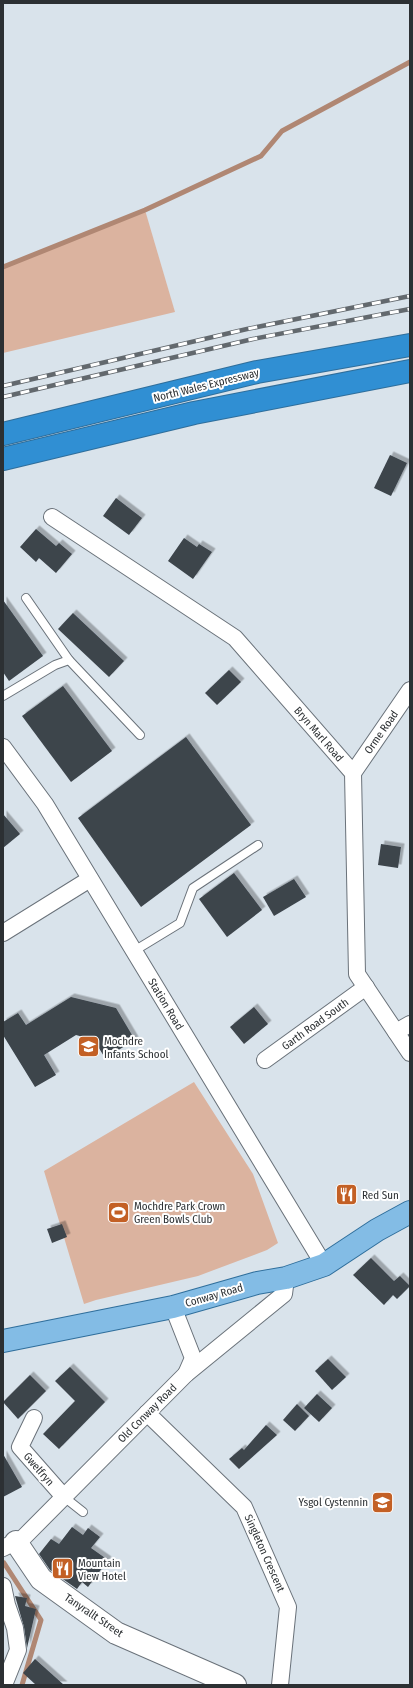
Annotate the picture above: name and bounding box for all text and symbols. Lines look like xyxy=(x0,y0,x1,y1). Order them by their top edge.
street label: North Wales Expressway xyxy=(152,366,260,405)
street label: Bryn Marl Road xyxy=(291,704,346,764)
street label: Orme Road xyxy=(362,708,401,757)
street label: Station Road xyxy=(145,976,186,1032)
street label: Garth Road South xyxy=(279,996,351,1053)
school or university icon: Mochdre Infants School xyxy=(75,1034,101,1060)
place label: Mochdre Infants School xyxy=(104,1035,168,1061)
restaurant icon: Red Sun xyxy=(334,1182,360,1208)
place label: Red Sun xyxy=(362,1189,399,1202)
sports icon: Mochdre Park Crown Green Bowls Club xyxy=(105,1199,131,1225)
place label: Mochdre Park Crown Green Bowls Club xyxy=(134,1200,225,1226)
street label: Conway Road xyxy=(184,1281,245,1310)
street label: Old Conway Road xyxy=(115,1381,179,1445)
street label: Gwelfryn xyxy=(21,1450,57,1489)
school or university icon: Ysgol Cystennin xyxy=(370,1489,396,1515)
place label: Ysgol Cystennin xyxy=(299,1496,368,1509)
street label: Singleton Crescent xyxy=(242,1512,288,1594)
restaurant icon: Mountain View Hotel xyxy=(50,1556,76,1582)
place label: Mountain View Hotel xyxy=(78,1557,126,1583)
street label: Tanyrallt Street xyxy=(62,1591,126,1640)

